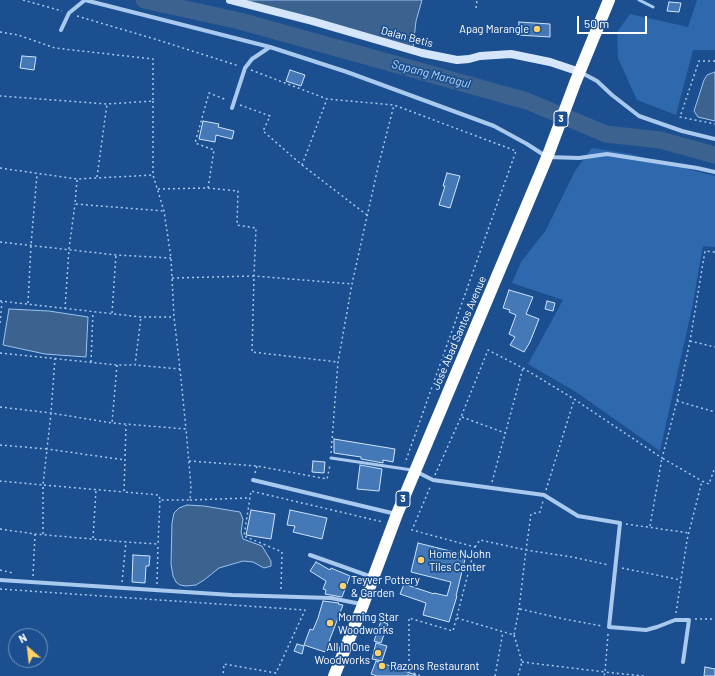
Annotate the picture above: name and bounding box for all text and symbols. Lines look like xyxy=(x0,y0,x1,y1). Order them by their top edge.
scale bar xyxy=(579,8,649,34)
text: 50 m xyxy=(584,16,609,30)
place label: Apag Marangle xyxy=(459,22,529,36)
street label: Dalan Betis xyxy=(379,24,435,50)
marker: Apag Marangle xyxy=(532,24,542,34)
water label: Sapang Maragul xyxy=(390,57,472,91)
road number: 3 xyxy=(554,111,568,127)
street label: Jose Abad Santos Avenue xyxy=(429,274,489,392)
road number: 3 xyxy=(396,491,410,507)
place label: Home NJohn Tiles Center xyxy=(429,547,491,573)
marker: Home NJohn Tiles Center xyxy=(416,555,426,565)
place label: Teyver Pottery & Garden xyxy=(351,573,420,599)
marker: Teyver Pottery & Garden xyxy=(338,581,348,591)
place label: Morning Star Woodworks xyxy=(338,610,399,636)
marker: Morning Star Woodworks xyxy=(325,618,335,628)
north arrow xyxy=(8,628,48,668)
text: N xyxy=(16,630,29,645)
place label: All In One Woodworks xyxy=(314,640,370,666)
marker: All In One Woodworks xyxy=(373,648,383,658)
place label: Razons Restaurant xyxy=(390,659,479,673)
marker: Razons Restaurant xyxy=(377,661,387,671)

